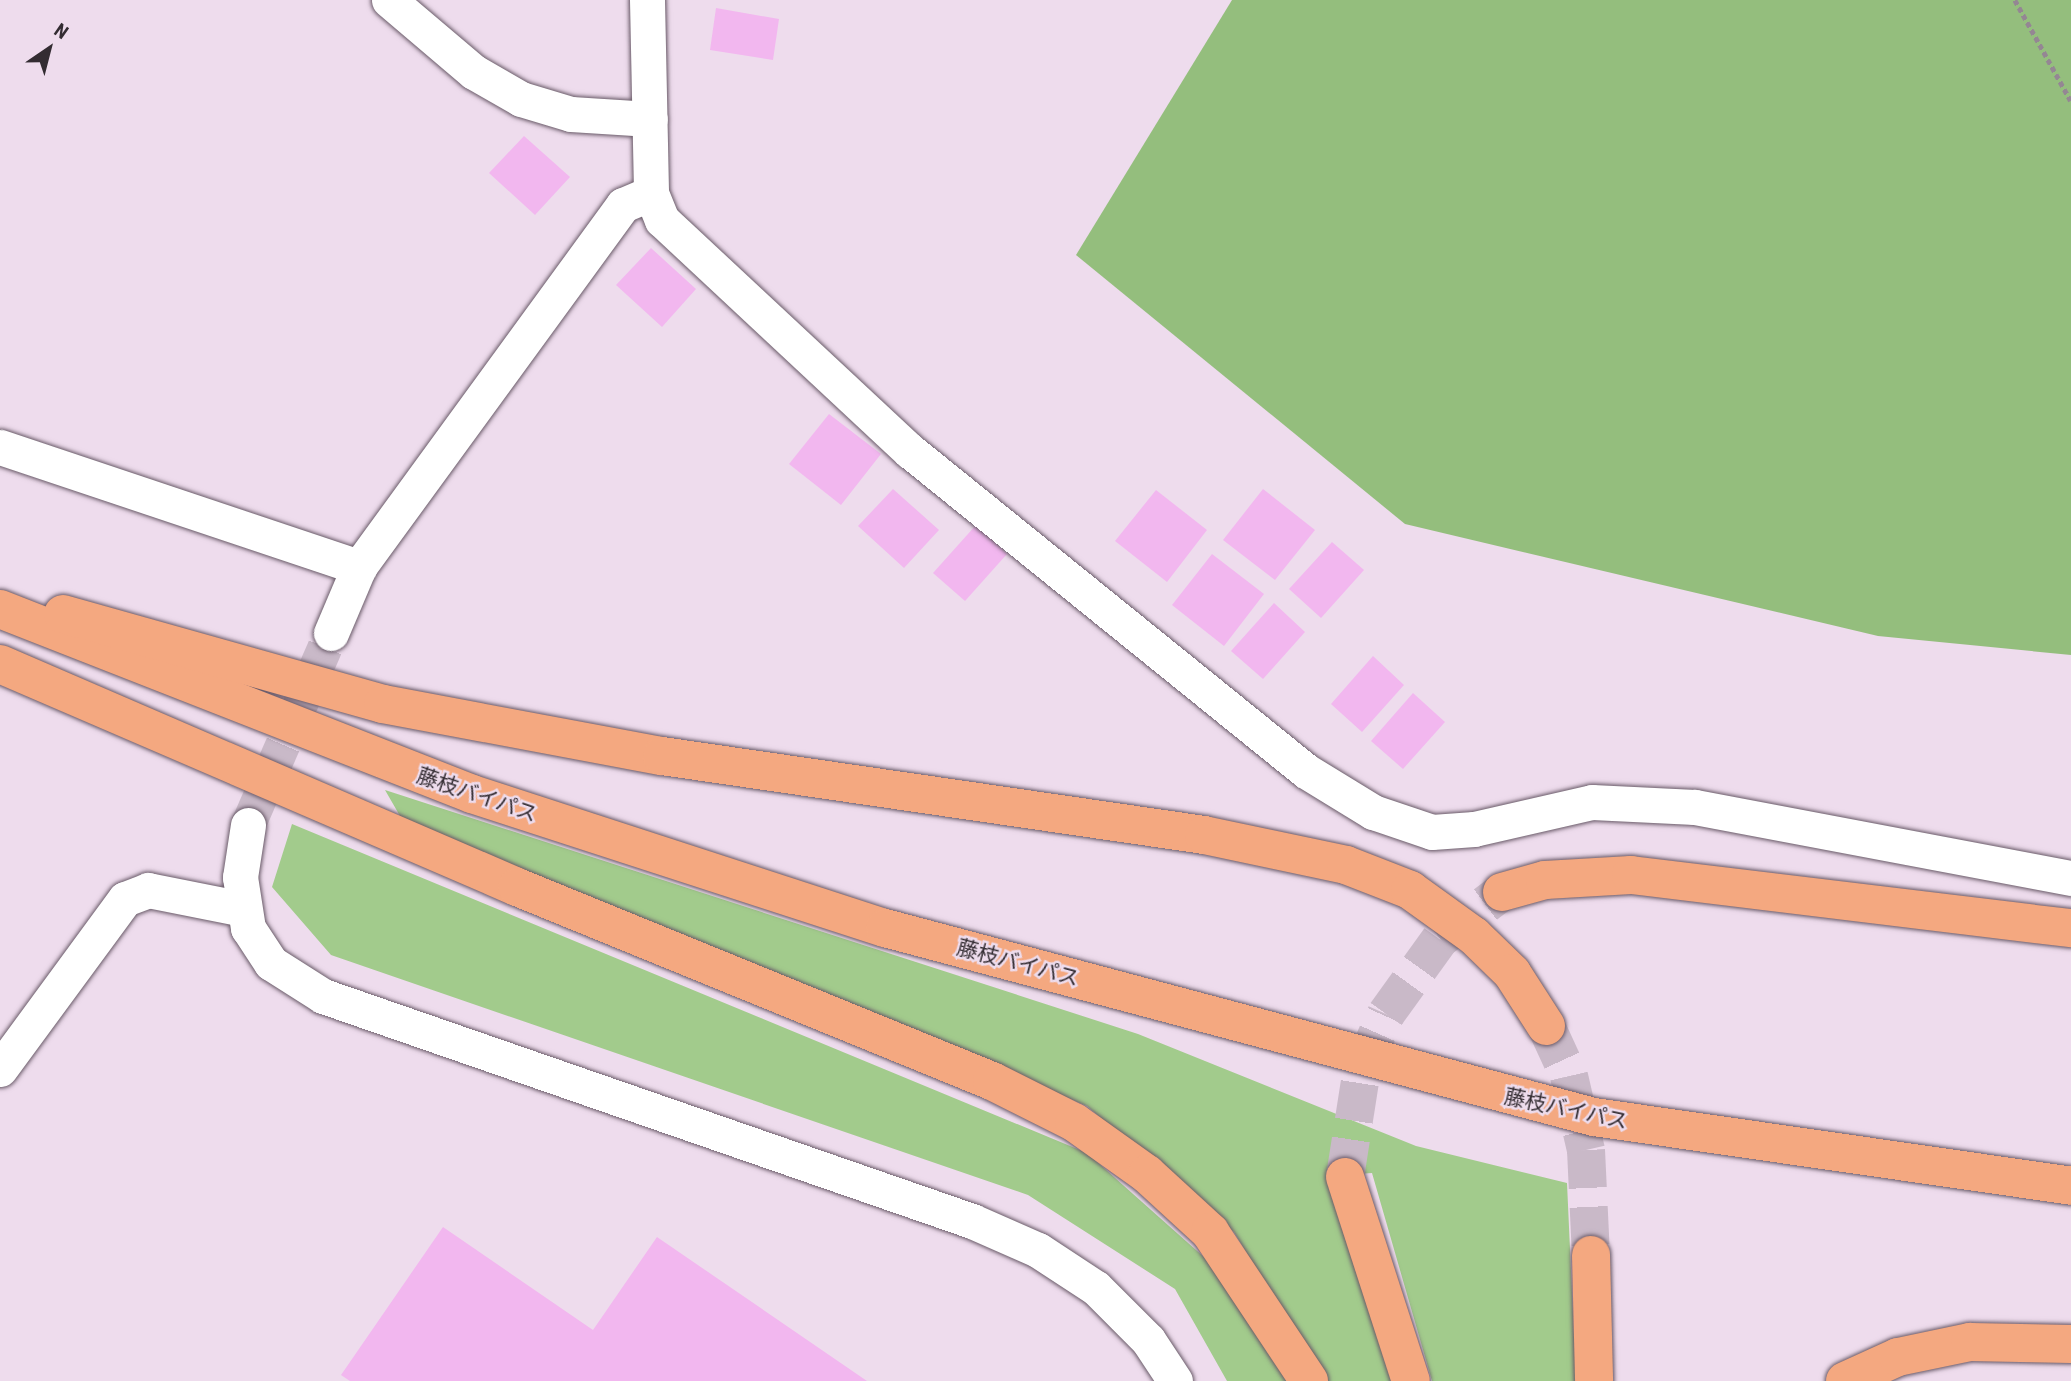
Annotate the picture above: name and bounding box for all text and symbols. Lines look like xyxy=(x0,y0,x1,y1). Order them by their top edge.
north arrow xyxy=(14,14,84,84)
text: N xyxy=(50,19,73,44)
street label: 藤枝バイパス xyxy=(413,763,541,827)
street label: 藤枝バイパス xyxy=(954,935,1082,991)
street label: 藤枝バイパス xyxy=(1502,1084,1630,1134)

